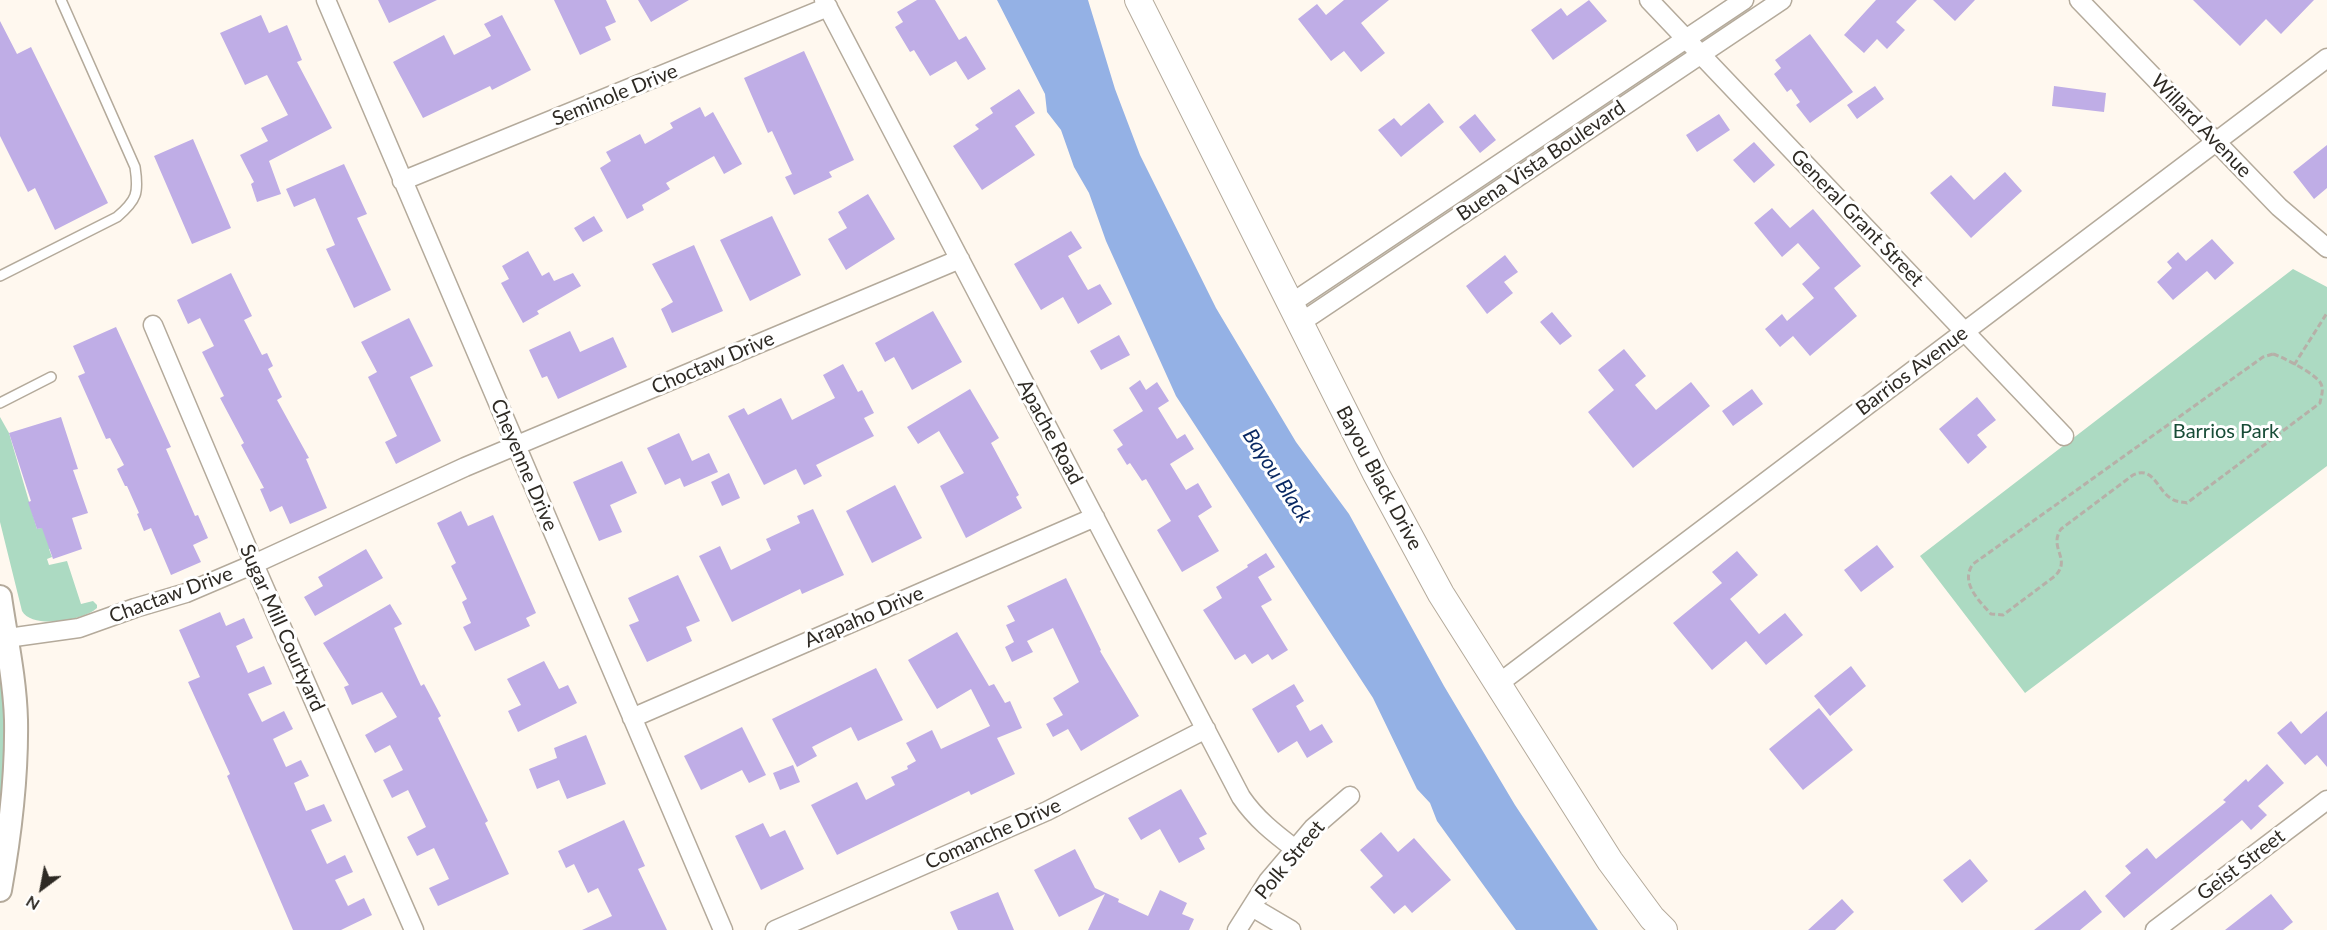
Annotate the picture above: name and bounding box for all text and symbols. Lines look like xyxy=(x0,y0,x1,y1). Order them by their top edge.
street label: Seminole Drive xyxy=(549,59,681,131)
street label: Willard Avenue xyxy=(2146,69,2256,183)
street label: Buena Vista Boulevard xyxy=(1452,96,1630,226)
street label: General Grant Street xyxy=(1785,145,1929,291)
street label: Barrios Avenue xyxy=(1852,321,1972,421)
street label: Choctaw Drive xyxy=(648,326,778,400)
street label: Apache Road xyxy=(1012,375,1088,489)
street label: Cheyenne Drive xyxy=(485,395,563,535)
street label: Bayou Black Drive xyxy=(1331,402,1427,554)
park label: Barrios Park xyxy=(2173,420,2279,444)
water label: Bayou Black xyxy=(1237,424,1317,528)
street label: Sugar Mill Courtyard xyxy=(234,541,330,715)
street label: Chactaw Drive xyxy=(106,562,236,628)
street label: Arapaho Drive xyxy=(801,581,927,653)
street label: Comanche Drive xyxy=(921,793,1065,875)
street label: Polk Street xyxy=(1250,816,1330,904)
street label: Geist Street xyxy=(2192,824,2290,906)
north arrow xyxy=(12,858,72,918)
text: N xyxy=(22,892,42,915)

